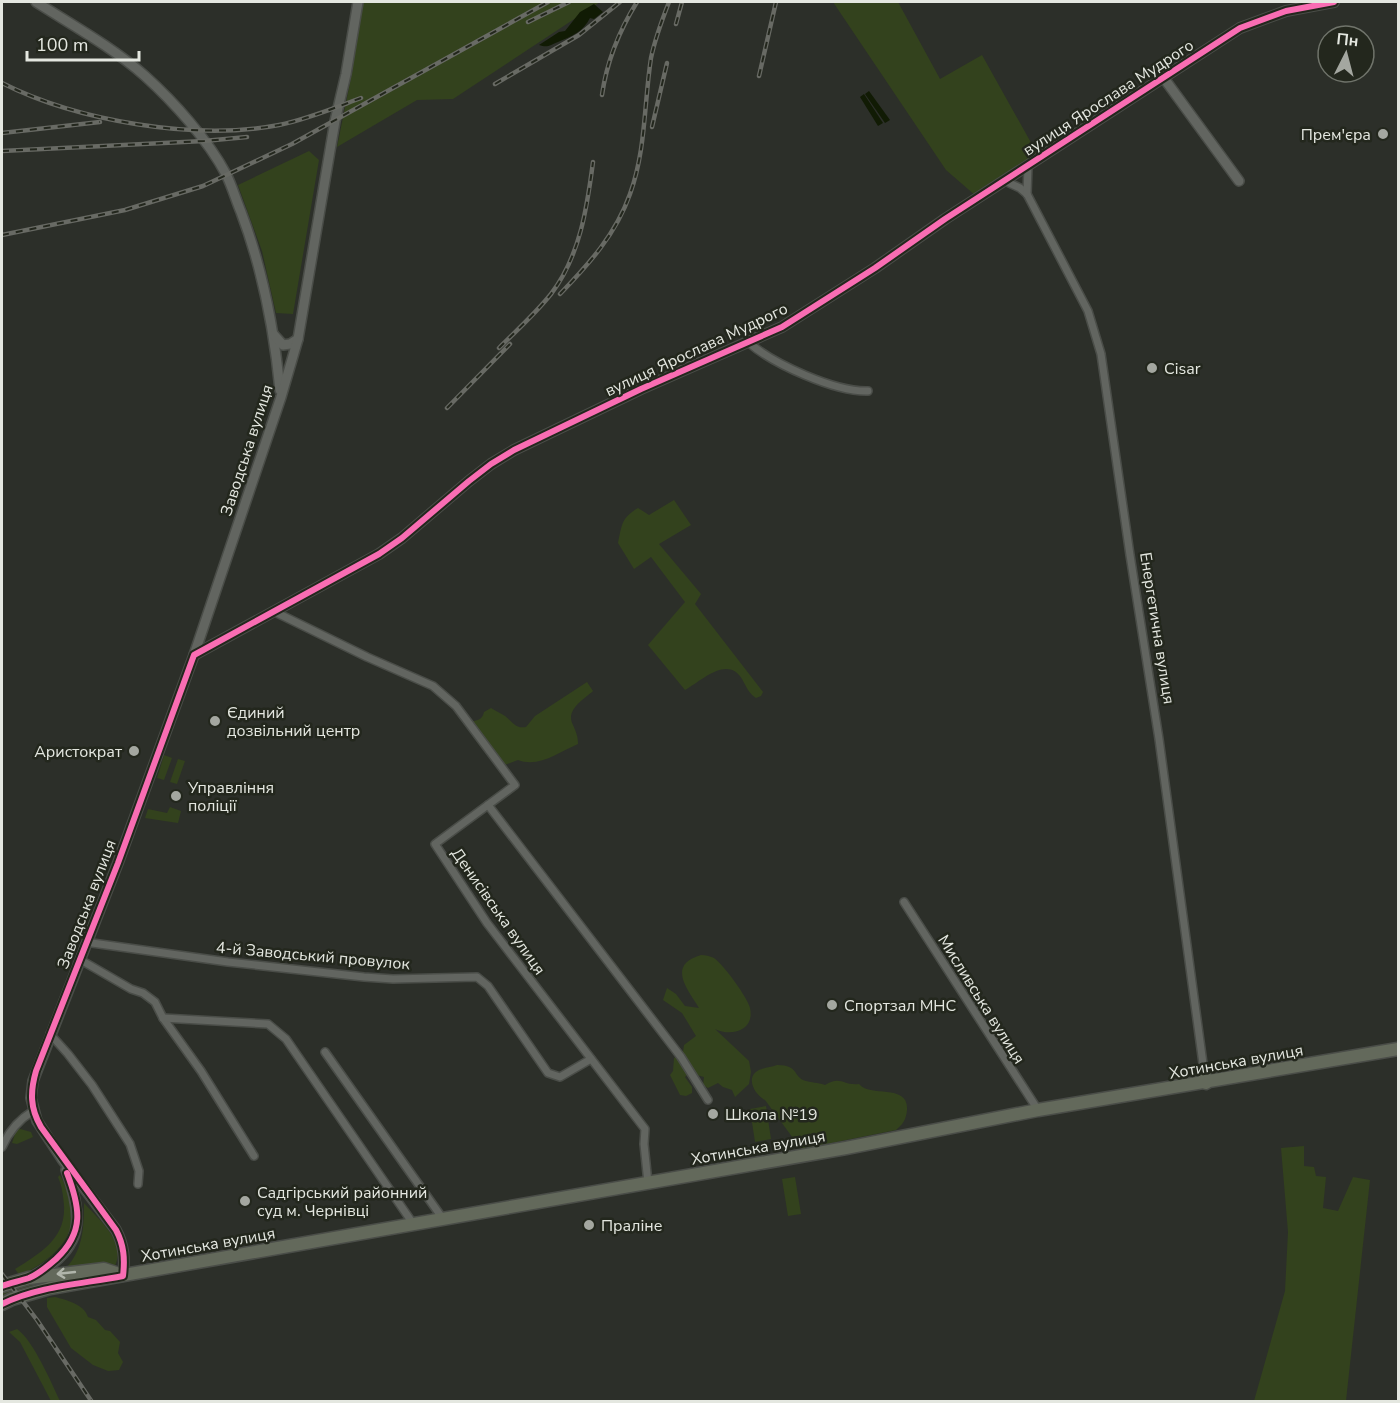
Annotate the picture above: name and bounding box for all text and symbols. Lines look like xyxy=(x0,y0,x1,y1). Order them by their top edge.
scale bar xyxy=(27,24,140,62)
north arrow xyxy=(1316,24,1376,84)
text: Пн xyxy=(1335,28,1360,52)
text: 100 m xyxy=(36,33,88,57)
street label: вулиця Ярослава Мудрого xyxy=(1019,34,1198,161)
place label: Прем'єра xyxy=(1301,124,1371,146)
marker: Прем'єра xyxy=(1376,127,1390,141)
street label: вулиця Ярослава Мудрого xyxy=(601,298,791,402)
place label: Cisar xyxy=(1164,358,1201,380)
marker: Cisar xyxy=(1145,361,1159,375)
street label: Заводська вулиця xyxy=(215,382,279,519)
street label: Енергетична вулиця xyxy=(1134,551,1180,706)
place label: Єдиний дозвільний центр xyxy=(227,702,360,742)
marker: Єдиний дозвільний центр xyxy=(208,714,222,728)
place label: Аристократ xyxy=(34,741,123,763)
marker: Аристократ xyxy=(127,744,141,758)
place label: Управління поліції xyxy=(187,777,274,817)
marker: Управління поліції xyxy=(169,789,183,803)
street label: Заводська вулиця xyxy=(52,837,122,972)
street label: Денисівська вулиця xyxy=(446,844,550,980)
street label: Мисливська вулиця xyxy=(932,931,1030,1068)
street label: 4-й Заводський провулок xyxy=(215,937,411,975)
place label: Спортзал МНС xyxy=(844,995,956,1017)
marker: Спортзал МНС xyxy=(825,998,839,1012)
street label: Хотинська вулиця xyxy=(1167,1039,1305,1085)
place label: Школа №19 xyxy=(725,1104,818,1126)
marker: Школа №19 xyxy=(706,1107,720,1121)
street label: Хотинська вулиця xyxy=(689,1125,827,1171)
place label: Садгірський районний суд м. Чернівці xyxy=(257,1182,427,1222)
marker: Садгірський районний суд м. Чернівці xyxy=(238,1194,252,1208)
place label: Праліне xyxy=(601,1215,662,1237)
marker: Праліне xyxy=(582,1218,596,1232)
street label: Хотинська вулиця xyxy=(139,1222,277,1268)
one-way arrow xyxy=(57,1268,77,1279)

